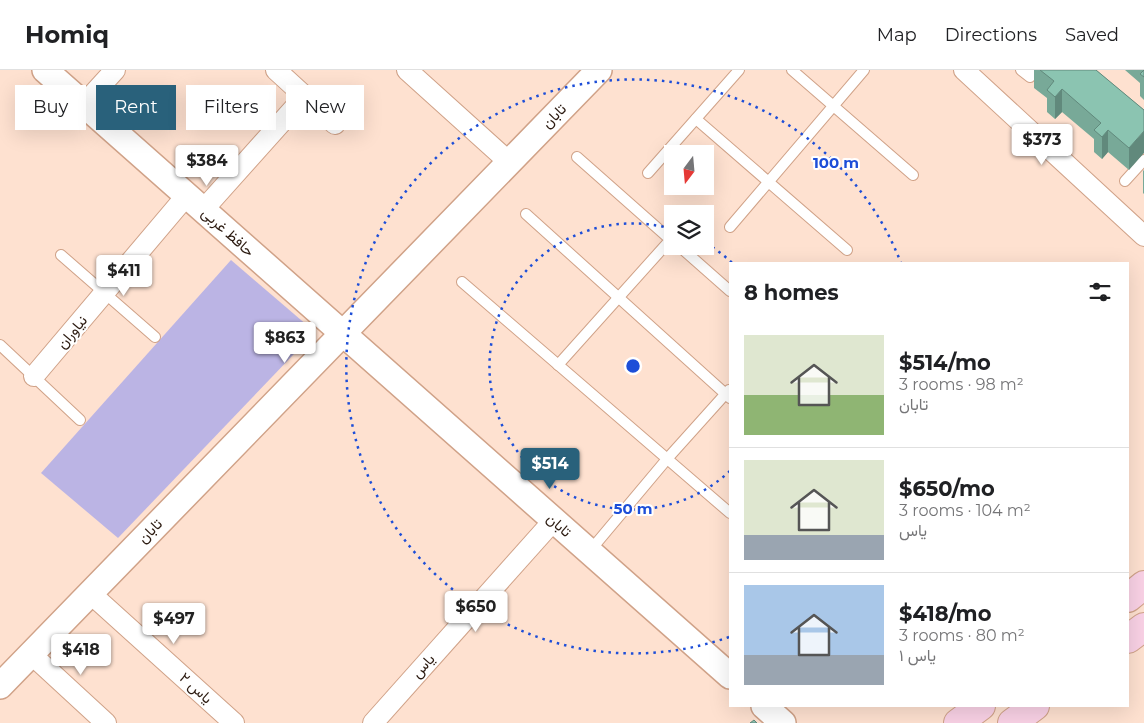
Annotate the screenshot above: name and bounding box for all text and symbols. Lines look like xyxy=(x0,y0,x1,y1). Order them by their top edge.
text: Homiq xyxy=(25,20,109,49)
text: Map xyxy=(877,24,917,46)
text: Directions xyxy=(945,24,1037,46)
text: Saved xyxy=(1065,24,1119,46)
chip: Buy xyxy=(15,85,86,130)
chip: Rent xyxy=(96,85,176,130)
chip: Filters xyxy=(186,85,276,130)
chip: New xyxy=(286,85,364,130)
street label: تابان xyxy=(537,99,570,132)
pin: $373 xyxy=(1012,124,1072,166)
text: $373 xyxy=(1023,130,1061,149)
pin: $384 xyxy=(177,144,237,187)
north arrow xyxy=(664,145,714,195)
map controls xyxy=(664,145,714,255)
text: $384 xyxy=(186,151,228,170)
text: 100 m xyxy=(813,153,859,172)
street label: حافظ غربی xyxy=(197,203,259,261)
button: layers xyxy=(664,205,714,255)
pin: $411 xyxy=(94,254,154,297)
text: $411 xyxy=(107,261,141,280)
icon: filters xyxy=(1086,278,1114,306)
text: 8 homes xyxy=(744,280,839,305)
street label: نیاوران xyxy=(52,311,91,352)
pin: $863 xyxy=(255,322,315,364)
text: $863 xyxy=(265,328,305,347)
text: $514/mo xyxy=(899,350,991,375)
icon: home xyxy=(784,355,844,415)
centre of rings xyxy=(624,357,642,375)
text: 3 rooms · 98 m² xyxy=(899,375,1024,394)
text: تابان xyxy=(899,395,928,414)
pin: $514 xyxy=(520,448,580,490)
text: $514 xyxy=(531,454,569,473)
text: $650/mo xyxy=(899,476,995,501)
icon: home xyxy=(784,480,844,540)
text: 50 m xyxy=(613,499,653,518)
text: 3 rooms · 104 m² xyxy=(899,501,1031,520)
street label: تابان xyxy=(543,508,576,541)
street label: تابان xyxy=(133,514,166,547)
text: یاس xyxy=(899,521,927,540)
pin: $650 xyxy=(446,590,506,633)
text: $650 xyxy=(456,597,496,616)
text: $418/mo xyxy=(899,601,991,626)
pin: $497 xyxy=(144,602,204,645)
icon: home xyxy=(784,605,844,665)
text: $497 xyxy=(153,609,195,628)
text: 3 rooms · 80 m² xyxy=(899,626,1025,645)
pin: $418 xyxy=(51,634,111,676)
text: $418 xyxy=(62,640,100,659)
text: یاس ۱ xyxy=(899,646,936,665)
street label: یاس xyxy=(407,650,439,682)
street label: یاس ۲ xyxy=(175,668,217,708)

